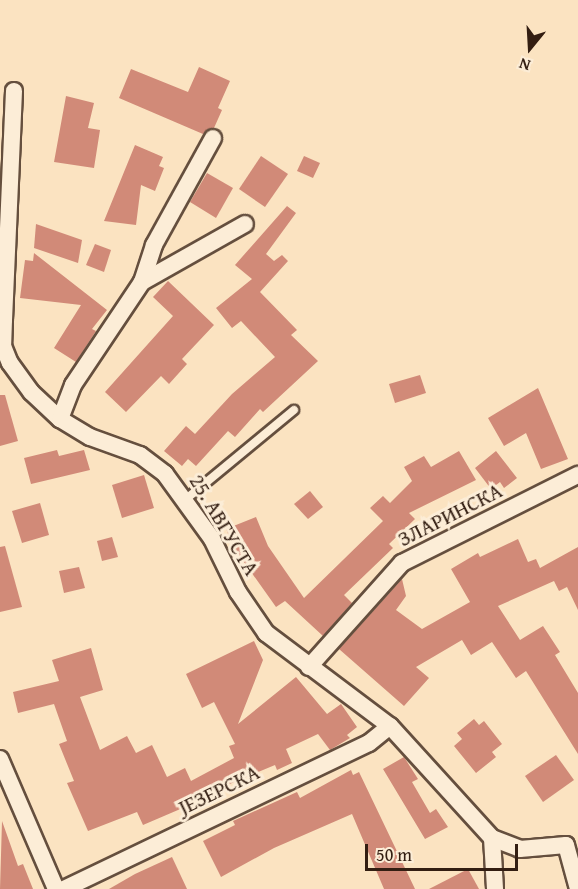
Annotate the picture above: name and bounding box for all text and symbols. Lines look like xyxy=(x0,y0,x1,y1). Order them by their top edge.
north arrow xyxy=(500,18,560,78)
text: N xyxy=(516,52,533,78)
street label: 25. АВГУСТА xyxy=(184,470,264,580)
street label: ЗЛАРИНСКА xyxy=(394,478,506,552)
street label: ЈЕЗЕРСКА xyxy=(174,760,264,820)
scale bar xyxy=(368,832,521,870)
text: 50 m xyxy=(376,841,412,868)

